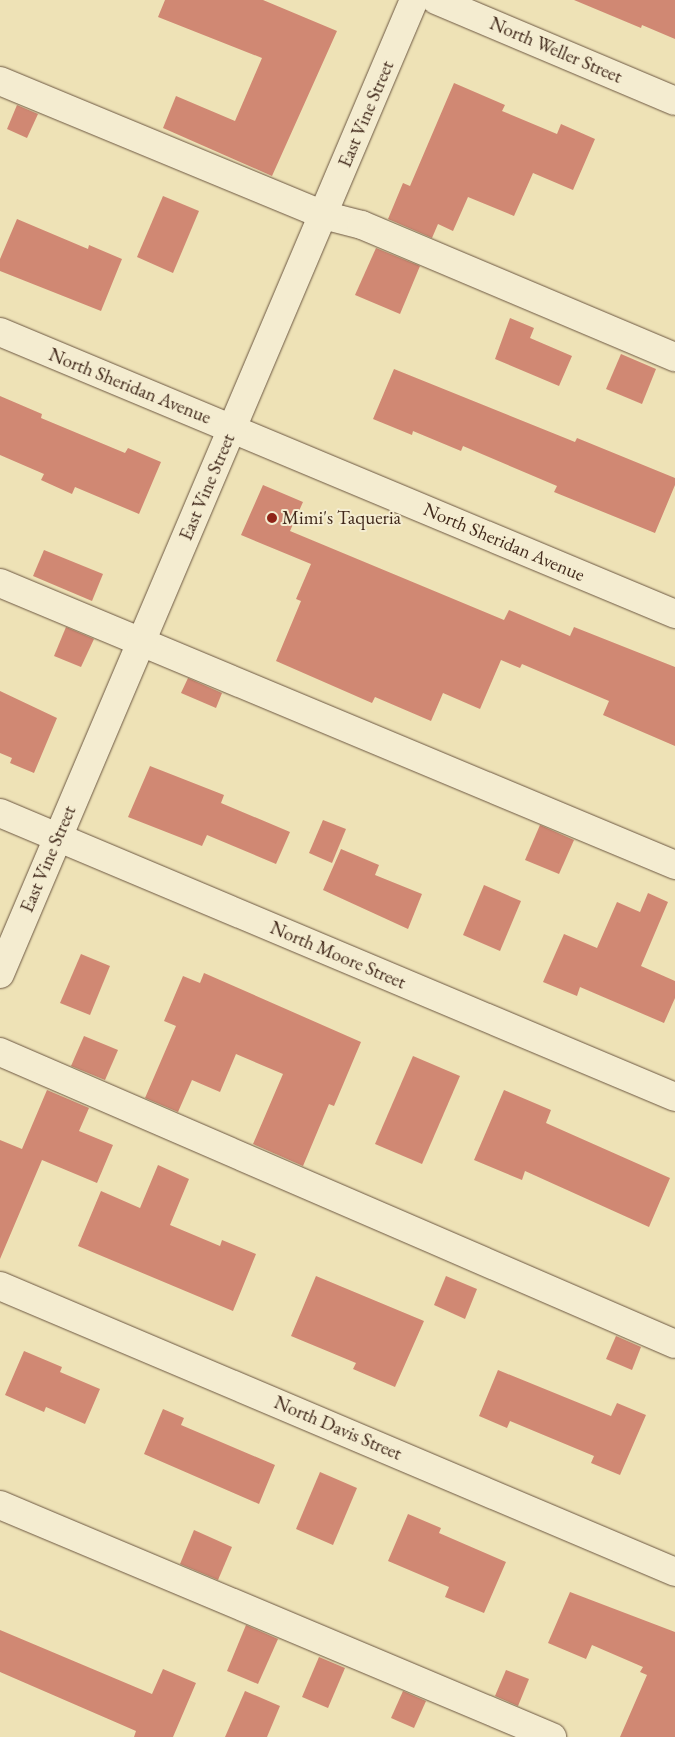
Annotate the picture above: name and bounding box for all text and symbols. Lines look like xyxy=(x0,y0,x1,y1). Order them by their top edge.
street label: North Weller Street xyxy=(486,12,626,88)
street label: East Vine Street xyxy=(333,57,399,171)
street label: North Sheridan Avenue xyxy=(46,343,214,429)
street label: East Vine Street xyxy=(174,430,240,544)
street label: North Sheridan Avenue xyxy=(420,498,588,586)
place label: Mimi's Taqueria xyxy=(282,507,401,529)
marker: Mimi's Taqueria xyxy=(266,512,278,524)
street label: East Vine Street xyxy=(15,802,81,916)
street label: North Moore Street xyxy=(267,916,409,994)
street label: North Davis Street xyxy=(271,1391,405,1465)

